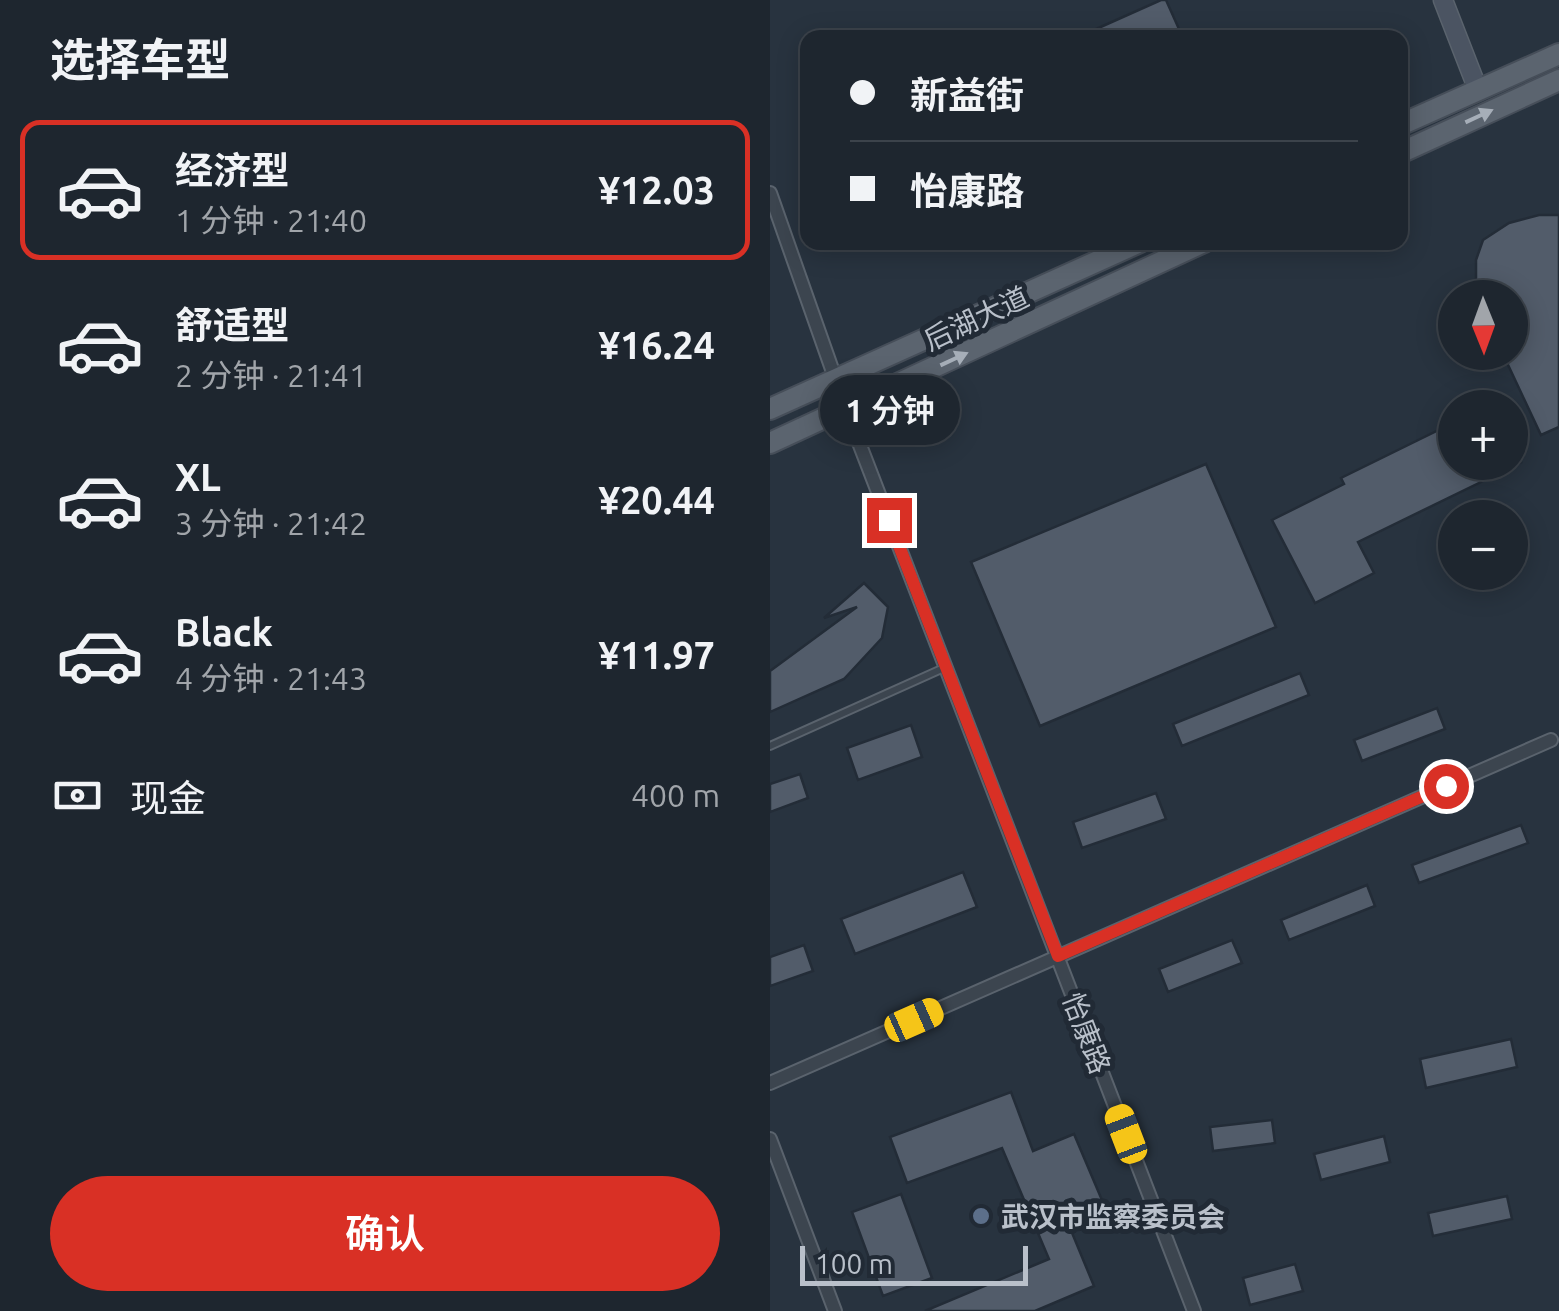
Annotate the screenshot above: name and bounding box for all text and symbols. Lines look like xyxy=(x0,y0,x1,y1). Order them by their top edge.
text: 选择车型 xyxy=(50,34,230,85)
text: 新益街 xyxy=(910,74,1024,116)
one-way arrow xyxy=(1465,108,1494,124)
icon: car xyxy=(55,145,145,235)
text: 经济型 xyxy=(175,149,289,191)
text: ¥12.03 xyxy=(598,169,715,211)
text: 怡康路 xyxy=(910,170,1024,212)
text: 1 分钟 · 21:40 xyxy=(175,202,367,238)
street label: 后湖大道 xyxy=(919,280,1033,356)
north arrow xyxy=(1438,280,1528,370)
map controls xyxy=(1438,280,1528,590)
icon: car xyxy=(55,300,145,390)
text: 舒适型 xyxy=(175,304,289,346)
text: ¥16.24 xyxy=(598,324,715,366)
one-way arrow xyxy=(940,350,969,367)
text: 2 分钟 · 21:41 xyxy=(175,357,367,393)
callout: 1 分钟 xyxy=(819,375,959,445)
button: + xyxy=(1438,390,1528,480)
text: 1 分钟 xyxy=(845,392,935,428)
icon: car xyxy=(55,455,145,545)
text: XL xyxy=(175,456,221,498)
text: ¥20.44 xyxy=(598,479,715,521)
route end xyxy=(867,498,912,543)
button: − xyxy=(1438,500,1528,590)
text: 3 分钟 · 21:42 xyxy=(175,505,367,541)
icon: car xyxy=(55,610,145,700)
text: Black xyxy=(175,611,273,653)
text: ¥11.97 xyxy=(598,634,715,676)
text: 4 分钟 · 21:43 xyxy=(175,660,367,696)
route start xyxy=(1424,764,1469,809)
icon: cash xyxy=(50,768,105,823)
text: 现金 xyxy=(130,777,206,819)
text: 400 m xyxy=(631,777,720,813)
street label: 怡康路 xyxy=(1057,988,1117,1078)
car xyxy=(880,994,948,1046)
car xyxy=(1101,1101,1151,1167)
button: 确认 xyxy=(50,1176,720,1291)
place label: 武汉市监察委员会 xyxy=(1001,1201,1225,1232)
marker: 武汉市监察委员会 xyxy=(970,1205,992,1227)
scale bar xyxy=(800,1241,1028,1286)
text: 100 m xyxy=(815,1248,893,1279)

